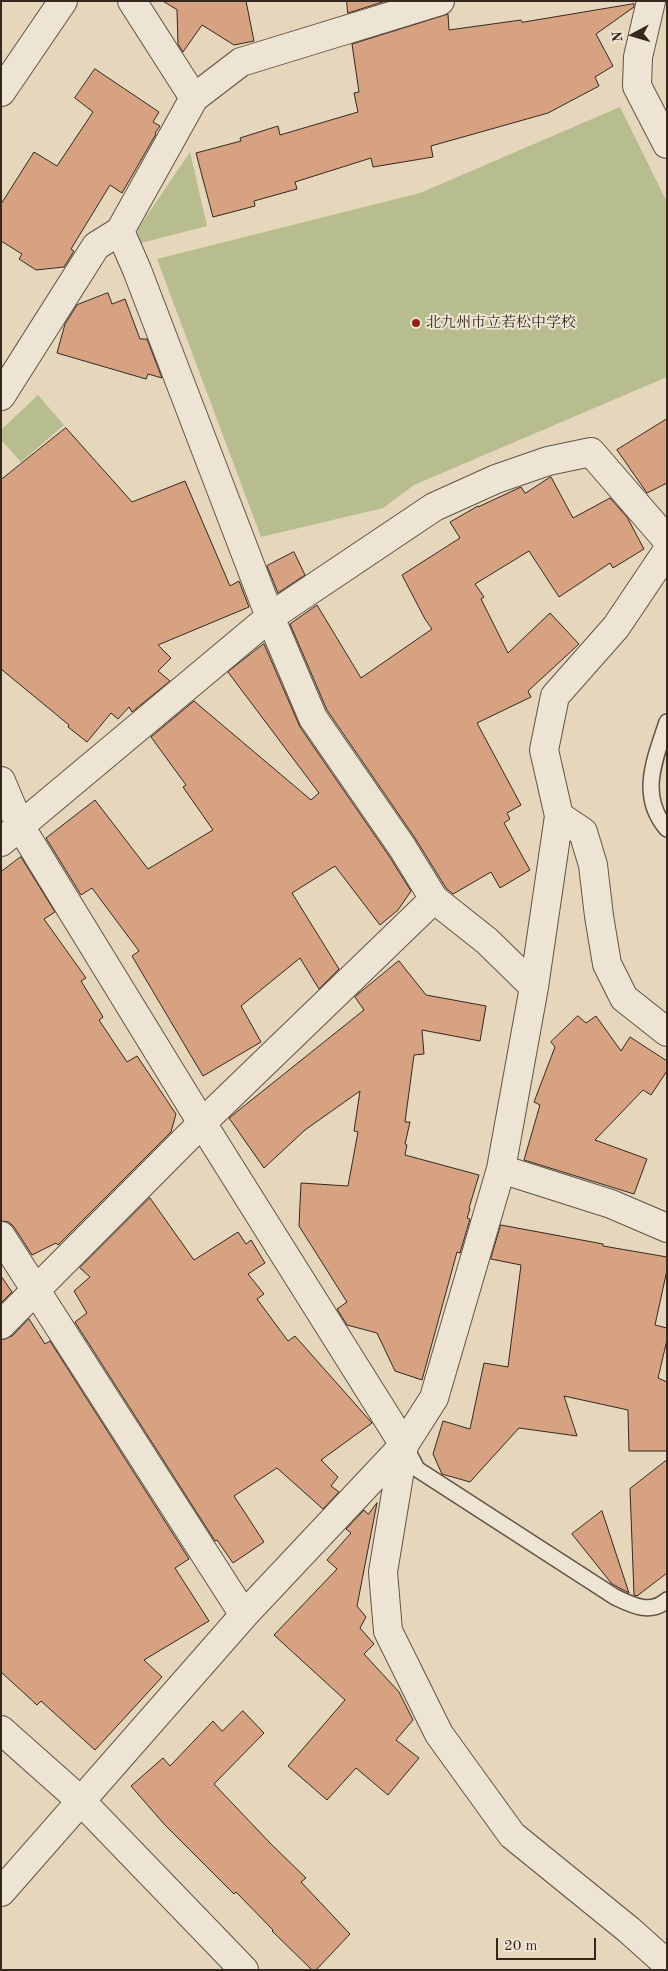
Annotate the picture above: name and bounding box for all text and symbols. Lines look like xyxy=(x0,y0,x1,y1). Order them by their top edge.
north arrow xyxy=(608,10,658,60)
text: N xyxy=(611,31,626,43)
place label: 北九州市立若松中学校 xyxy=(426,314,576,332)
marker: 北九州市立若松中学校 xyxy=(410,317,422,329)
scale bar xyxy=(498,1928,598,1960)
text: 20 m xyxy=(504,1939,538,1954)

